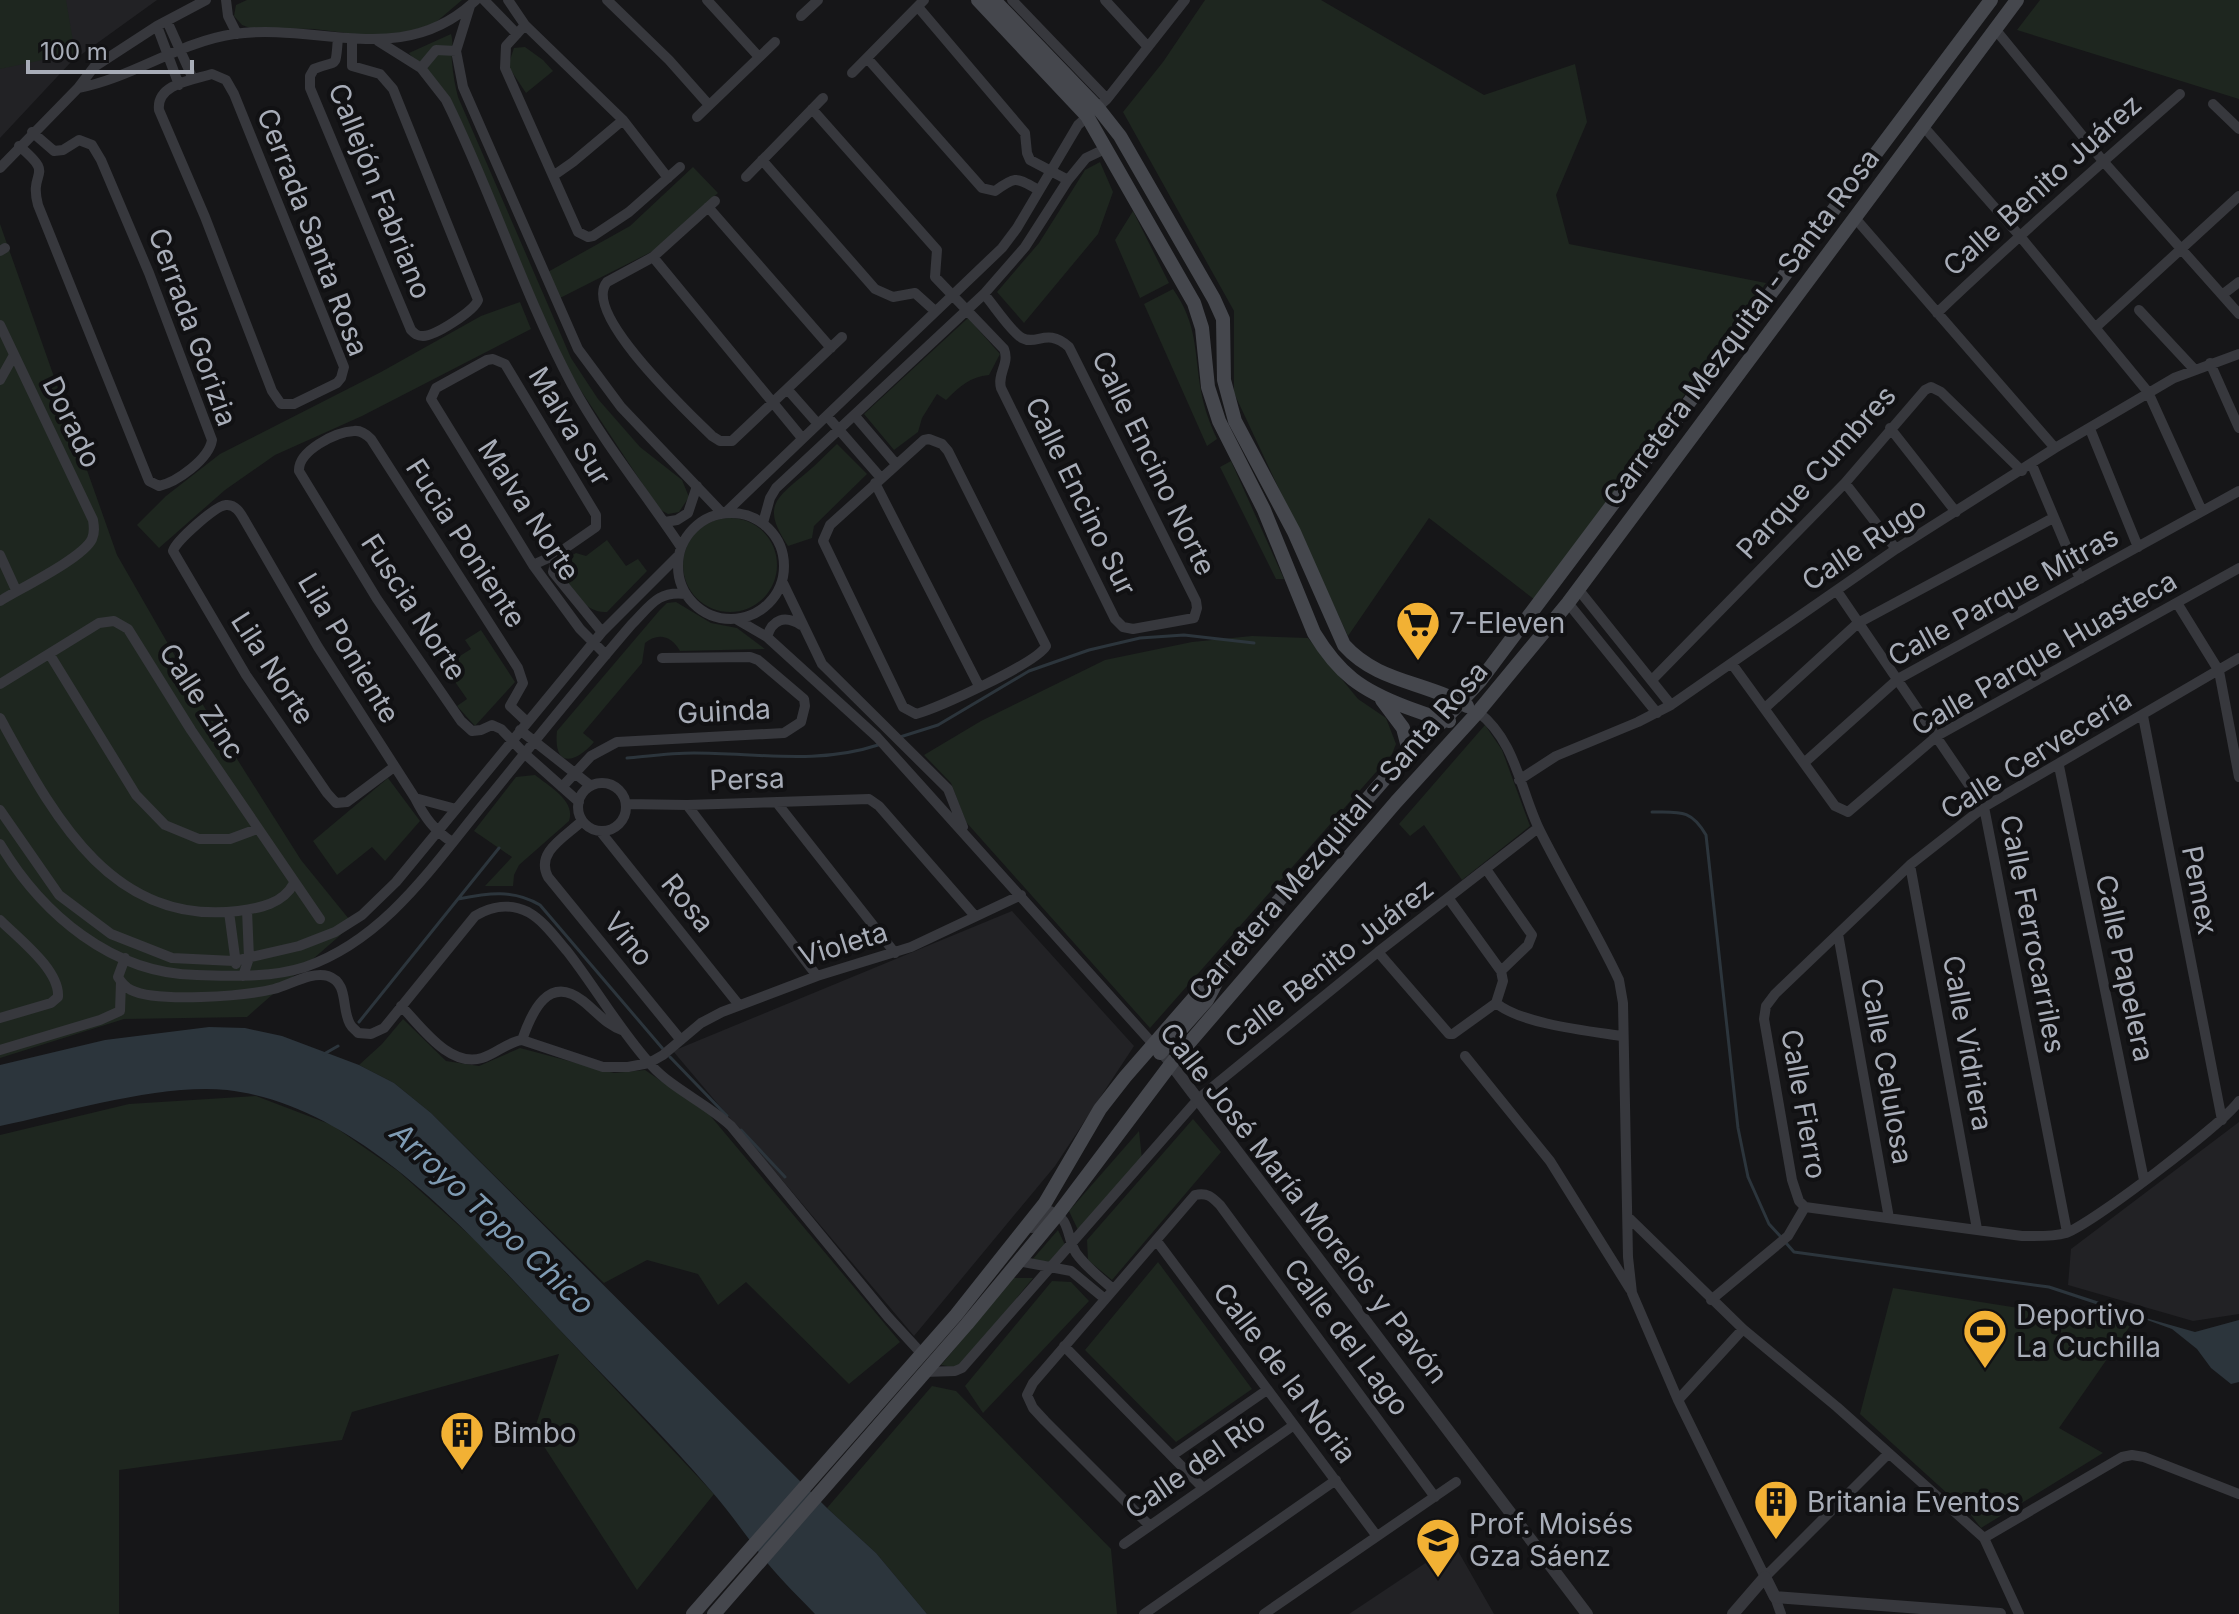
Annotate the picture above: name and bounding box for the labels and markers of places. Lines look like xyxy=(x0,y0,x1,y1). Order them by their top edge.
supermarket icon: 7-Eleven xyxy=(1394,599,1442,662)
place label: 7-Eleven xyxy=(1449,606,1565,640)
place label: Deportivo La Cuchilla xyxy=(2016,1298,2161,1364)
sports icon: Deportivo La Cuchilla xyxy=(1961,1307,2009,1370)
building icon: Bimbo xyxy=(438,1409,486,1472)
place label: Bimbo xyxy=(493,1416,577,1450)
building icon: Britania Eventos xyxy=(1752,1478,1800,1541)
place label: Britania Eventos xyxy=(1807,1485,2020,1519)
place label: Prof. Moisés Gza Sáenz xyxy=(1469,1507,1633,1573)
school or university icon: Prof. Moisés Gza Sáenz xyxy=(1414,1516,1462,1579)

